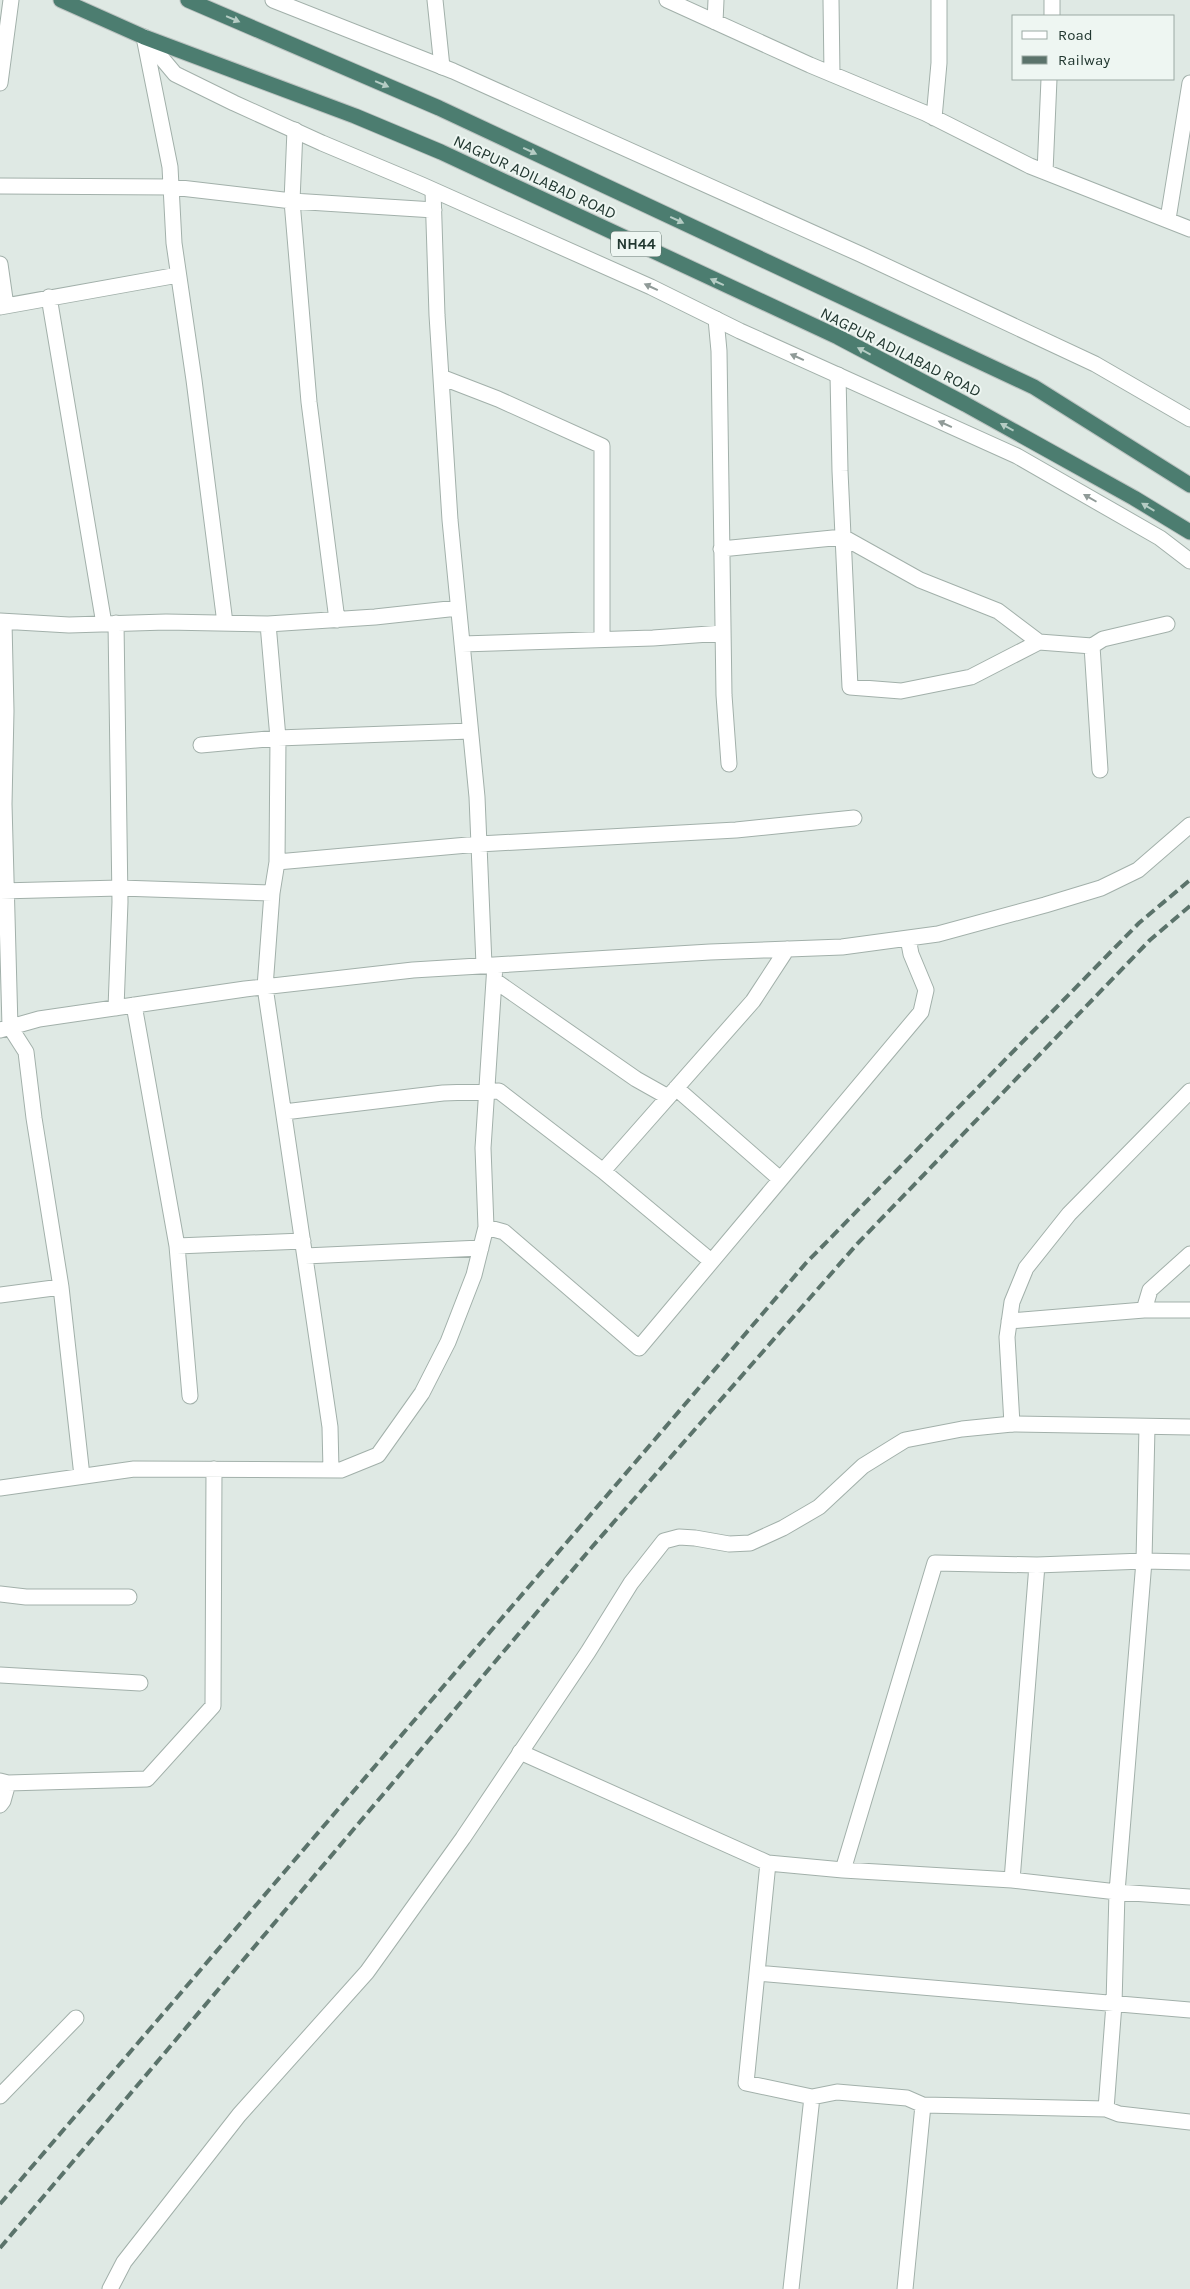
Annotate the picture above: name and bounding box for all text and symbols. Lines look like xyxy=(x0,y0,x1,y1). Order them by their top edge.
legend xyxy=(1012,15,1175,80)
one-way arrow xyxy=(226,16,240,24)
text: Road xyxy=(1058,26,1093,44)
text: Railway xyxy=(1058,51,1110,69)
one-way arrow xyxy=(375,80,390,88)
street label: NAGPUR ADILABAD ROAD xyxy=(450,131,620,223)
one-way arrow xyxy=(523,147,537,155)
one-way arrow xyxy=(670,216,685,224)
road number: NH44 xyxy=(611,232,661,256)
one-way arrow xyxy=(709,277,724,286)
one-way arrow xyxy=(644,282,658,290)
street label: NAGPUR ADILABAD ROAD xyxy=(818,303,984,401)
one-way arrow xyxy=(856,347,871,355)
one-way arrow xyxy=(790,353,804,361)
one-way arrow xyxy=(938,420,952,428)
one-way arrow xyxy=(1000,423,1014,431)
one-way arrow xyxy=(1082,494,1097,502)
one-way arrow xyxy=(1142,502,1155,512)

